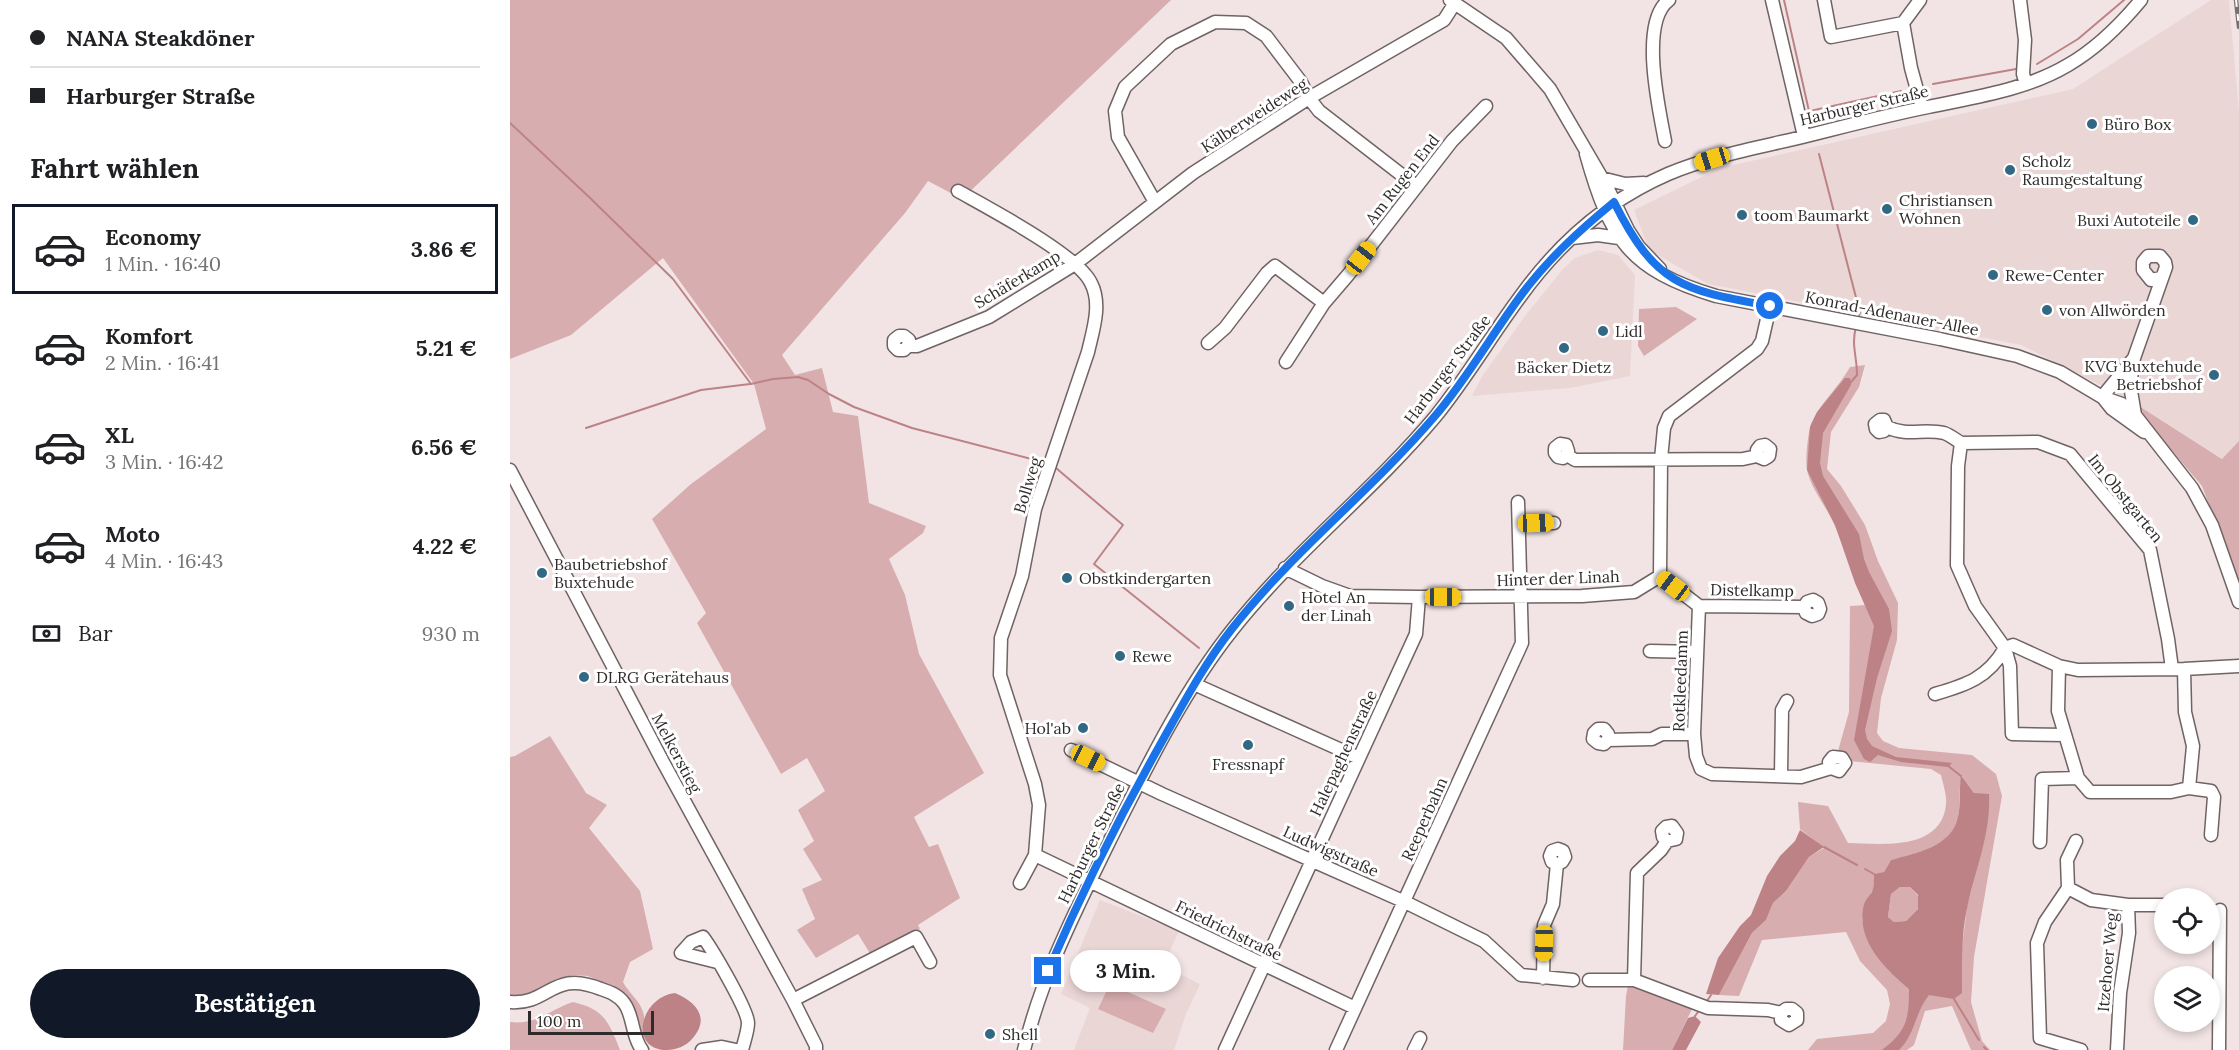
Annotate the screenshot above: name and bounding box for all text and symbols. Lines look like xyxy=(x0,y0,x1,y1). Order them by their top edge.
text: NANA Steakdöner xyxy=(66,24,254,52)
street label: Kälberweideweg xyxy=(1197,73,1312,157)
street label: Harburger Straße xyxy=(1798,80,1931,130)
text: Harburger Straße xyxy=(66,82,255,110)
place label: Büro Box xyxy=(2104,114,2172,134)
marker: Büro Box xyxy=(2085,117,2099,131)
street label: Am Rugen End xyxy=(1360,130,1444,229)
car xyxy=(1692,145,1732,173)
text: Fahrt wählen xyxy=(30,151,199,185)
place label: Scholz Raumgestaltung xyxy=(2022,151,2143,189)
marker: Scholz Raumgestaltung xyxy=(2003,163,2017,177)
place label: Christiansen Wohnen xyxy=(1899,190,1993,228)
marker: Christiansen Wohnen xyxy=(1880,202,1894,216)
place label: toom Baumarkt xyxy=(1754,205,1870,225)
marker: toom Baumarkt xyxy=(1735,208,1749,222)
place label: Buxi Autoteile xyxy=(2077,210,2181,230)
marker: Buxi Autoteile xyxy=(2186,213,2200,227)
icon: car xyxy=(33,222,87,276)
text: Economy xyxy=(105,223,201,251)
text: 3.86 € xyxy=(411,235,477,263)
car xyxy=(1343,238,1379,278)
street label: Schäferkamp xyxy=(970,245,1064,313)
text: 1 Min. · 16:40 xyxy=(105,251,221,276)
place label: Rewe-Center xyxy=(2005,265,2104,285)
marker: Rewe-Center xyxy=(1986,268,2000,282)
street label: Konrad-Adenauer-Allee xyxy=(1803,286,1981,340)
route start xyxy=(1756,292,1783,319)
place label: von Allwörden xyxy=(2059,300,2166,320)
marker: von Allwörden xyxy=(2040,303,2054,317)
street label: Harburger Straße xyxy=(1399,310,1495,428)
icon: car xyxy=(33,321,87,375)
place label: Lidl xyxy=(1615,321,1643,341)
text: Komfort xyxy=(105,322,193,350)
marker: Lidl xyxy=(1596,324,1610,338)
text: 5.21 € xyxy=(416,334,477,362)
marker: Bäcker Dietz xyxy=(1557,341,1571,355)
text: 2 Min. · 16:41 xyxy=(105,350,220,375)
place label: KVG Buxtehude Betriebshof xyxy=(2084,356,2204,394)
place label: Bäcker Dietz xyxy=(1517,357,1611,377)
marker: KVG Buxtehude Betriebshof xyxy=(2207,368,2221,382)
icon: car xyxy=(33,420,87,474)
text: XL xyxy=(105,421,134,449)
text: 6.56 € xyxy=(411,433,477,461)
text: 3 Min. · 16:42 xyxy=(105,449,223,474)
street label: Im Obstgarten xyxy=(2084,450,2168,547)
street label: Bollweg xyxy=(1009,453,1045,516)
car xyxy=(1518,513,1554,533)
icon: car xyxy=(33,519,87,573)
text: Moto xyxy=(105,520,160,548)
text: 4.22 € xyxy=(413,532,477,560)
text: 4 Min. · 16:43 xyxy=(105,548,223,573)
place label: Baubetriebshof Buxtehude xyxy=(554,554,668,592)
marker: Baubetriebshof Buxtehude xyxy=(535,566,549,580)
street label: Hinter der Linah xyxy=(1496,566,1620,590)
place label: Obstkindergarten xyxy=(1079,568,1212,588)
car xyxy=(1653,568,1693,604)
marker: Obstkindergarten xyxy=(1060,571,1074,585)
street label: Distelkamp xyxy=(1710,579,1794,601)
place label: Hotel An der Linah xyxy=(1301,587,1372,625)
car xyxy=(1425,588,1461,606)
marker: Hotel An der Linah xyxy=(1282,599,1296,613)
icon: cash xyxy=(30,617,63,650)
text: Bar xyxy=(78,619,113,647)
text: 930 m xyxy=(422,621,480,646)
street label: Rotkleedamm xyxy=(1668,630,1692,732)
place label: Rewe xyxy=(1132,646,1172,666)
marker: Rewe xyxy=(1113,649,1127,663)
place label: DLRG Gerätehaus xyxy=(596,667,729,687)
marker: DLRG Gerätehaus xyxy=(577,670,591,684)
street label: Halepaghenstraße xyxy=(1305,686,1381,819)
street label: Melkerstieg xyxy=(648,710,707,797)
place label: Hol'ab xyxy=(1024,718,1071,738)
marker: Hol'ab xyxy=(1076,721,1090,735)
marker: Fressnapf xyxy=(1241,738,1255,752)
car xyxy=(1068,742,1108,774)
place label: Fressnapf xyxy=(1212,754,1285,774)
street label: Reeperbahn xyxy=(1397,774,1451,864)
street label: Harburger Straße xyxy=(1053,779,1129,907)
street label: Ludwigstraße xyxy=(1280,821,1382,881)
map controls xyxy=(2154,888,2220,1032)
button: locate xyxy=(2154,888,2220,954)
street label: Friedrichstraße xyxy=(1173,896,1286,965)
street label: Itzehoer Weg xyxy=(2093,910,2121,1012)
car xyxy=(1535,925,1553,961)
callout: 3 Min. xyxy=(1069,950,1180,992)
route end xyxy=(1034,957,1061,984)
text: 3 Min. xyxy=(1096,958,1155,983)
button: layers xyxy=(2154,966,2220,1032)
button: Bestätigen xyxy=(30,969,480,1038)
scale bar xyxy=(528,1008,654,1036)
text: 100 m xyxy=(537,1011,581,1031)
place label: Shell xyxy=(1002,1024,1038,1044)
marker: Shell xyxy=(983,1027,997,1041)

